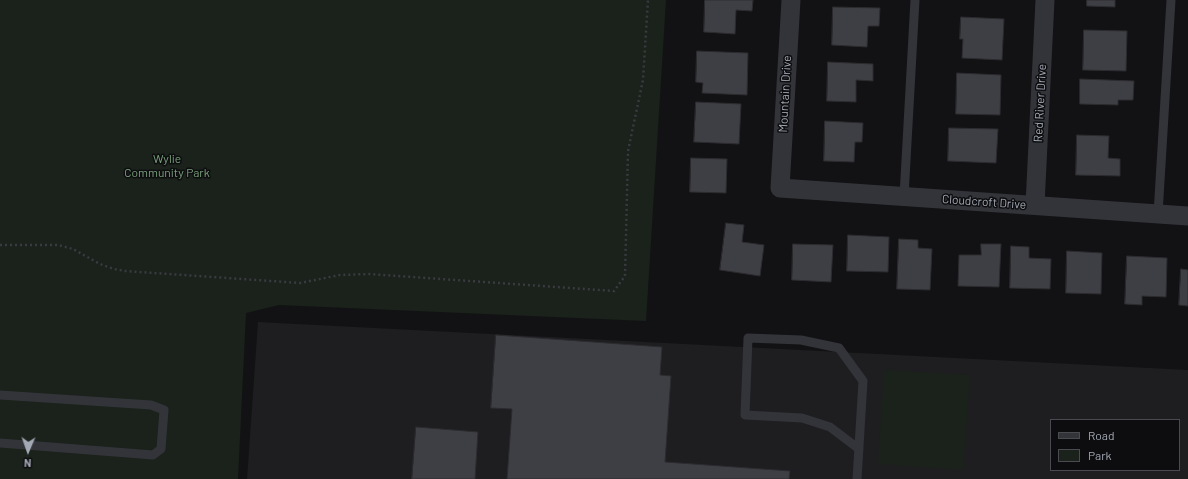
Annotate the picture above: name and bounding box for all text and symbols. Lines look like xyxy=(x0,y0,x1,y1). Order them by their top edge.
street label: Mountain Drive xyxy=(776,55,794,133)
street label: Red River Drive xyxy=(1031,63,1049,143)
park label: Wylie Community Park xyxy=(124,152,210,180)
street label: Cloudcroft Drive xyxy=(941,192,1027,212)
legend xyxy=(1050,419,1180,471)
text: Road xyxy=(1088,428,1115,442)
north arrow xyxy=(8,431,48,471)
text: Park xyxy=(1088,448,1112,462)
text: N xyxy=(24,457,31,470)

